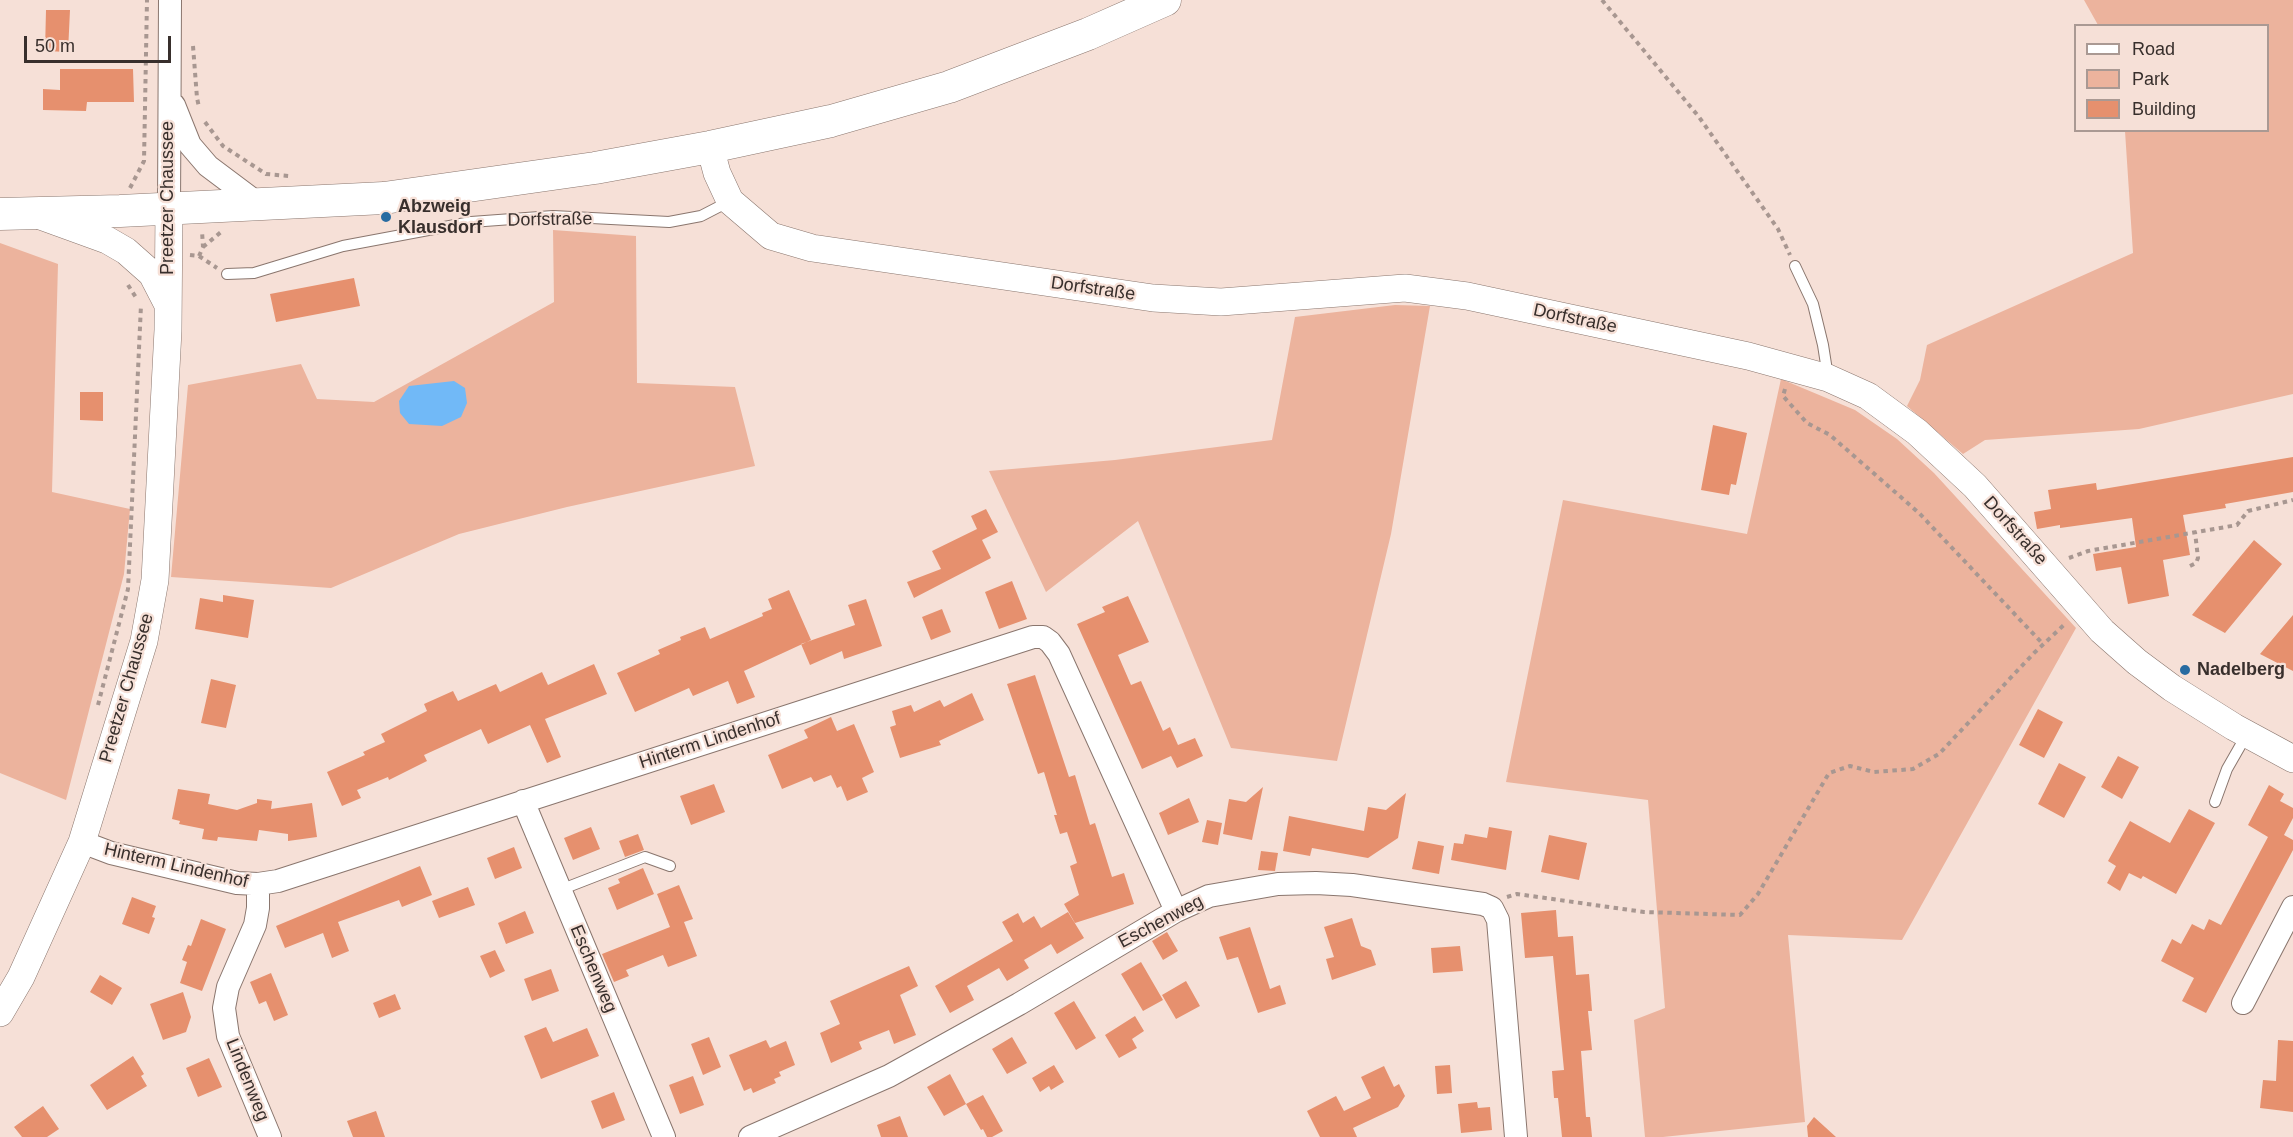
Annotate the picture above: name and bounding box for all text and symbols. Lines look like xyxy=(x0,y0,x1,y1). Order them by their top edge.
scale bar xyxy=(27,24,174,62)
legend xyxy=(2074,24,2269,132)
text: 50 m xyxy=(35,36,75,56)
text: Road xyxy=(2132,39,2175,59)
text: Park xyxy=(2132,69,2169,89)
text: Building xyxy=(2132,99,2196,119)
street label: Preetzer Chaussee xyxy=(157,121,179,275)
place label: Abzweig Klausdorf xyxy=(398,196,482,238)
street label: Dorfstraße xyxy=(507,208,593,232)
marker: Abzweig Klausdorf xyxy=(379,210,393,224)
street label: Dorfstraße xyxy=(1049,272,1137,306)
street label: Dorfstraße xyxy=(1531,300,1619,338)
street label: Dorfstraße xyxy=(1979,492,2051,570)
street label: Preetzer Chaussee xyxy=(95,611,159,765)
place label: Nadelberg xyxy=(2197,659,2285,681)
marker: Nadelberg xyxy=(2178,663,2192,677)
street label: Hinterm Lindenhof xyxy=(637,708,783,774)
street label: Hinterm Lindenhof xyxy=(102,839,250,893)
street label: Eschenweg xyxy=(1115,891,1207,953)
street label: Eschenweg xyxy=(565,922,621,1016)
street label: Lindenweg xyxy=(221,1036,273,1124)

